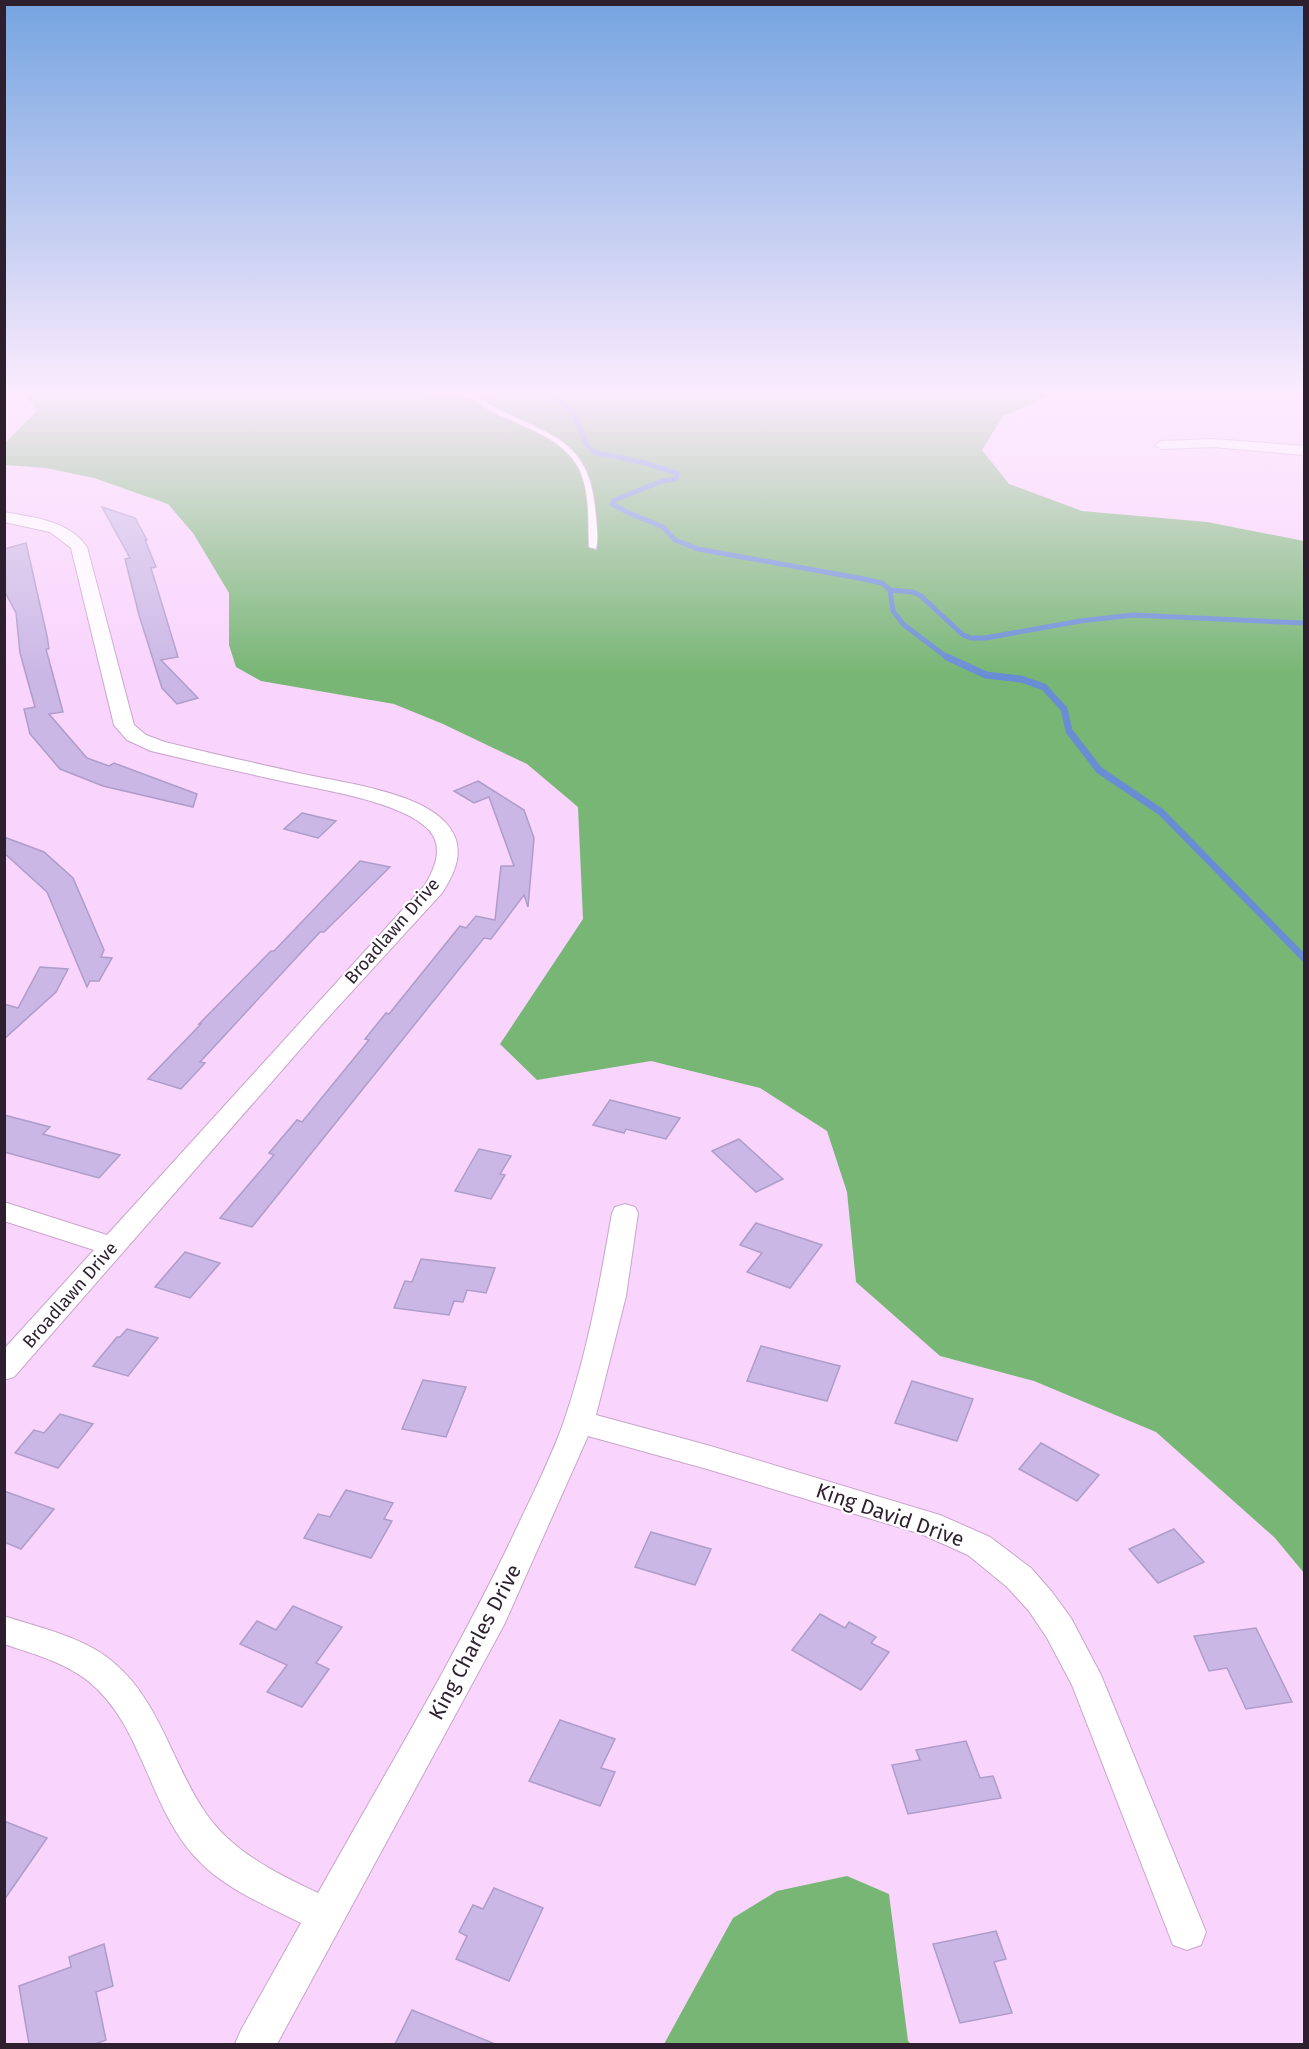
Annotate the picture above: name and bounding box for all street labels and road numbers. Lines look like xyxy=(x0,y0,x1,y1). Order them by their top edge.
street label: Broadlawn Drive xyxy=(340,873,444,989)
street label: Broadlawn Drive xyxy=(18,1237,122,1353)
street label: King David Drive xyxy=(812,1477,968,1553)
street label: King Charles Drive xyxy=(423,1560,527,1724)

